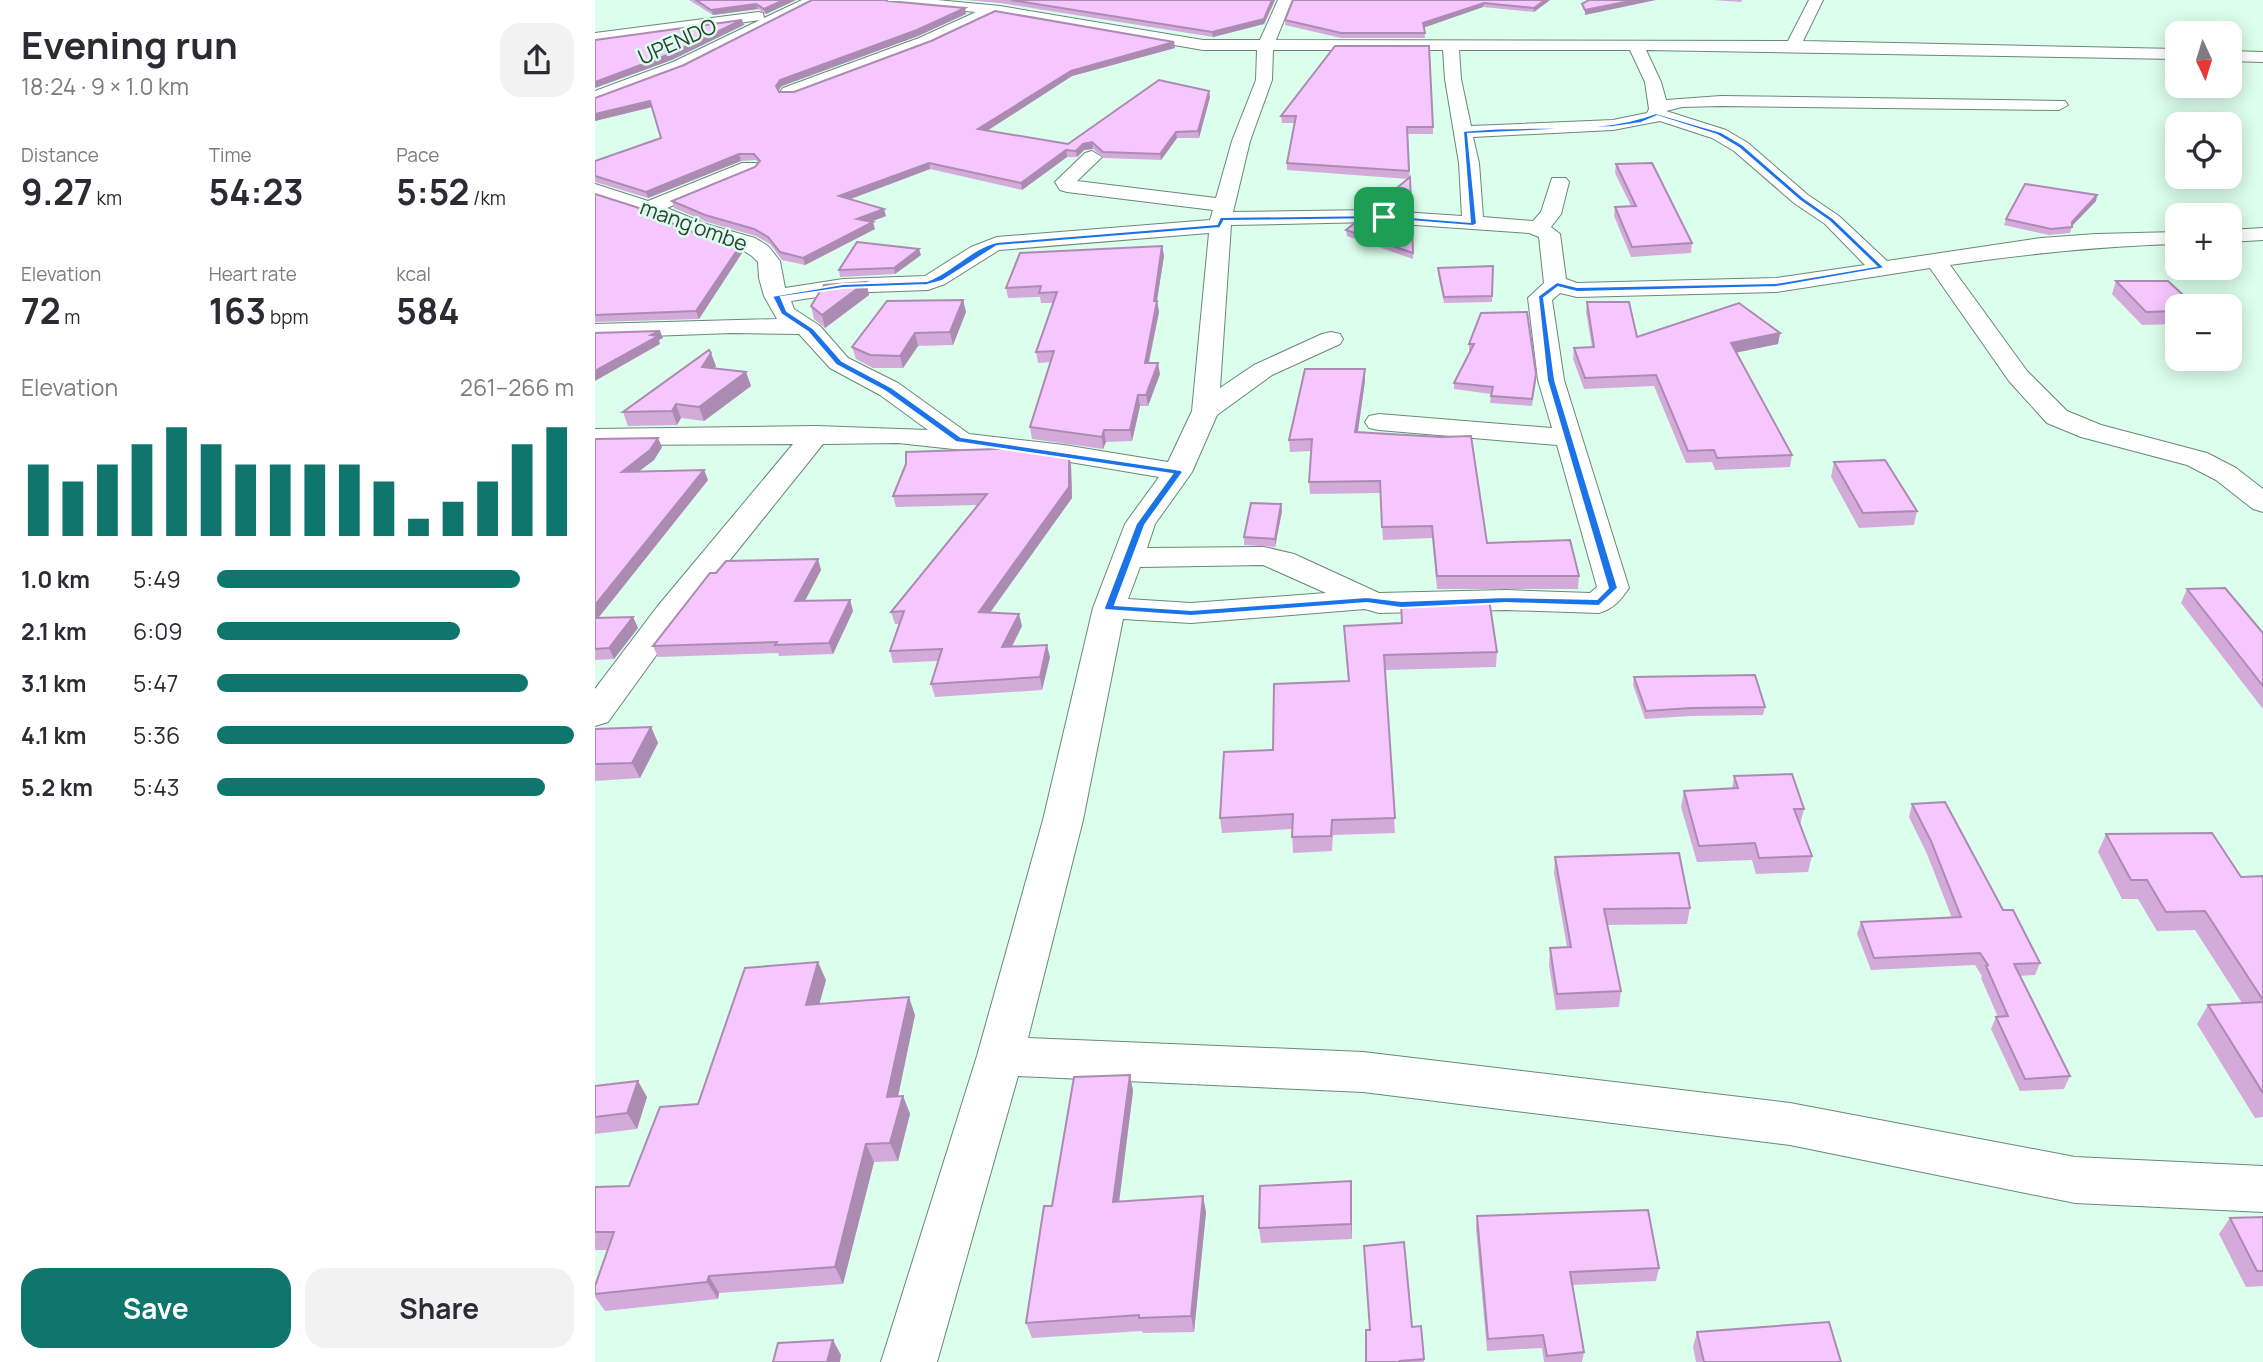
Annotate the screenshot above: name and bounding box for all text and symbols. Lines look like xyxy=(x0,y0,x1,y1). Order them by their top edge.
street label: UPENDO xyxy=(633,11,721,71)
text: Evening run xyxy=(21,18,238,70)
north arrow xyxy=(2165,21,2242,98)
map controls xyxy=(2165,21,2242,371)
button: share xyxy=(500,23,574,97)
text: 18:24 · 9 × 1.0 km xyxy=(21,70,189,102)
button: locate xyxy=(2165,112,2242,189)
text: Distance xyxy=(21,142,99,168)
text: Time xyxy=(209,142,252,168)
text: Pace xyxy=(396,142,439,168)
text: 9.27 xyxy=(21,168,93,216)
text: 54:23 xyxy=(209,168,304,216)
text: 5:52 xyxy=(396,168,469,216)
text: km xyxy=(93,185,122,211)
text: /km xyxy=(469,185,506,211)
pin xyxy=(1354,187,1414,247)
street label: mang'ombe xyxy=(636,193,752,257)
icon: arrive xyxy=(1365,198,1403,236)
button: + xyxy=(2165,203,2242,280)
text: Elevation xyxy=(21,261,101,287)
text: Heart rate xyxy=(209,261,297,287)
text: kcal xyxy=(396,261,431,287)
text: 72 xyxy=(21,287,61,335)
text: 163 xyxy=(209,287,266,335)
text: 584 xyxy=(396,287,460,335)
button: − xyxy=(2165,294,2242,371)
text: m xyxy=(61,304,80,330)
text: bpm xyxy=(266,304,309,330)
text: Elevation xyxy=(21,371,118,403)
text: 261–266 m xyxy=(460,371,574,403)
text: 1.0 km xyxy=(21,563,90,595)
text: 5:49 xyxy=(133,563,181,595)
text: 2.1 km xyxy=(21,615,87,647)
text: 6:09 xyxy=(133,615,182,647)
text: 3.1 km xyxy=(21,667,86,699)
text: 5:47 xyxy=(133,667,178,699)
text: 4.1 km xyxy=(21,719,86,751)
text: 5:36 xyxy=(133,719,180,751)
text: 5.2 km xyxy=(21,771,93,803)
text: 5:43 xyxy=(133,771,179,803)
button: Save xyxy=(21,1268,291,1348)
button: Share xyxy=(305,1268,574,1348)

